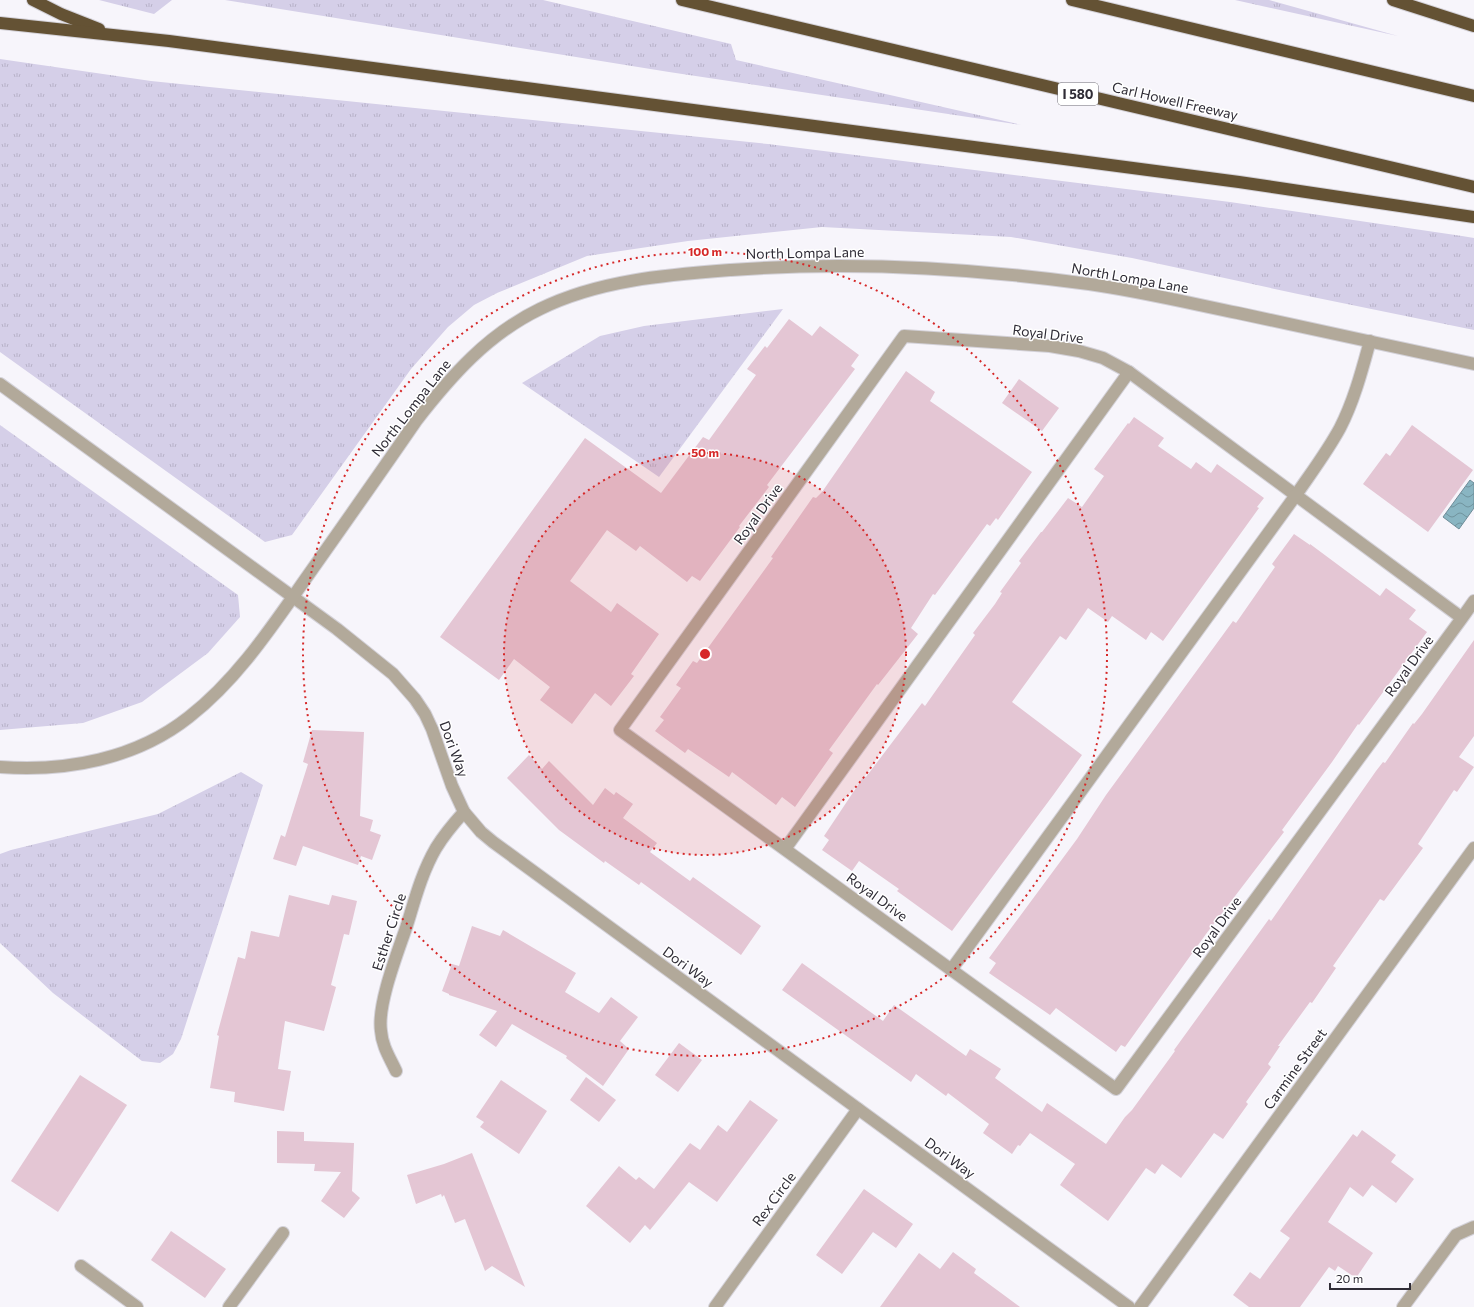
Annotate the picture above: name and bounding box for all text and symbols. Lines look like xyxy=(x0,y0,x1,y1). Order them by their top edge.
street label: Carl Howell Freeway xyxy=(1110,78,1240,123)
road number: I 580 xyxy=(1058,83,1098,105)
street label: North Lompa Lane xyxy=(746,243,864,262)
text: 100 m xyxy=(688,244,722,258)
street label: North Lompa Lane xyxy=(1070,259,1190,296)
street label: Royal Drive xyxy=(1012,321,1085,346)
street label: North Lompa Lane xyxy=(367,356,454,460)
text: 50 m xyxy=(691,445,719,459)
street label: Royal Drive xyxy=(730,480,785,548)
street label: Royal Drive xyxy=(1381,632,1436,700)
centre of rings xyxy=(698,647,712,661)
street label: Dori Way xyxy=(436,718,472,779)
street label: Royal Drive xyxy=(843,869,911,924)
street label: Esther Circle xyxy=(368,891,409,973)
street label: Royal Drive xyxy=(1189,893,1244,961)
street label: Dori Way xyxy=(660,943,717,991)
street label: Carmine Street xyxy=(1260,1025,1330,1113)
street label: Dori Way xyxy=(922,1134,979,1182)
street label: Rex Circle xyxy=(748,1168,799,1229)
scale bar xyxy=(1330,1265,1410,1291)
text: 20 m xyxy=(1336,1271,1363,1285)

